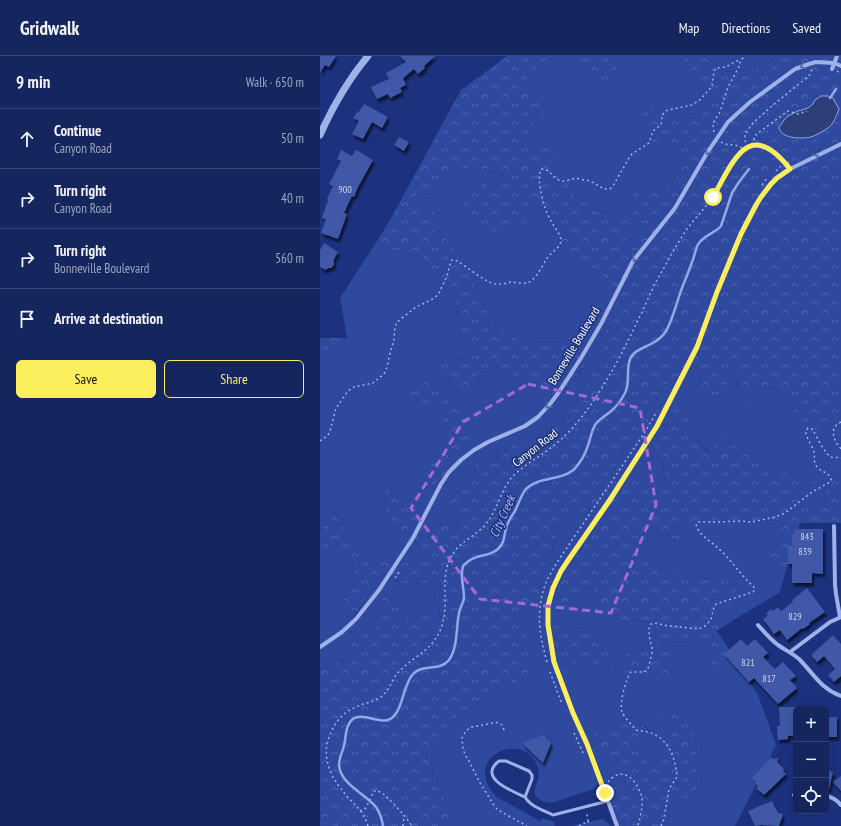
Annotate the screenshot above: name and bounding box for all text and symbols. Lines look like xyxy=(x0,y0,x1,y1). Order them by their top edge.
text: Gridwalk xyxy=(20,16,79,40)
text: Map xyxy=(679,19,699,37)
text: Directions xyxy=(721,19,770,37)
text: Saved xyxy=(792,19,821,37)
one-way arrow xyxy=(800,62,807,70)
text: 9 min xyxy=(16,71,50,93)
text: Walk · 650 m xyxy=(246,74,304,91)
text: Continue xyxy=(54,121,101,140)
icon: ahead xyxy=(16,128,38,150)
text: 50 m xyxy=(281,130,304,147)
text: Canyon Road xyxy=(54,140,112,157)
one-way arrow xyxy=(705,148,713,155)
one-way arrow xyxy=(811,154,819,162)
text: Turn right xyxy=(54,181,106,200)
house number: 900 xyxy=(338,183,352,196)
icon: right xyxy=(16,188,38,210)
route start xyxy=(704,188,722,206)
text: 40 m xyxy=(281,190,304,207)
text: Canyon Road xyxy=(54,200,112,217)
text: Turn right xyxy=(54,241,106,260)
icon: right xyxy=(16,248,38,270)
text: 560 m xyxy=(275,250,304,267)
one-way arrow xyxy=(632,255,640,262)
text: Bonneville Boulevard xyxy=(54,260,149,277)
street label: Bonneville Boulevard xyxy=(544,304,603,387)
icon: arrive xyxy=(16,308,38,330)
text: Arrive at destination xyxy=(54,309,163,328)
button: Save xyxy=(16,360,156,398)
button: Share xyxy=(164,360,304,398)
one-way arrow xyxy=(545,402,552,409)
street label: Canyon Road xyxy=(509,425,560,470)
water label: City Creek xyxy=(486,491,520,540)
house number: 843 xyxy=(800,530,814,543)
house number: 839 xyxy=(798,545,812,558)
house number: 829 xyxy=(788,610,802,623)
house number: 821 xyxy=(741,656,755,669)
house number: 817 xyxy=(762,672,776,685)
map controls xyxy=(793,706,829,814)
button: + xyxy=(793,706,829,742)
button: − xyxy=(793,742,829,778)
button: locate xyxy=(793,778,829,814)
route end xyxy=(596,784,614,802)

